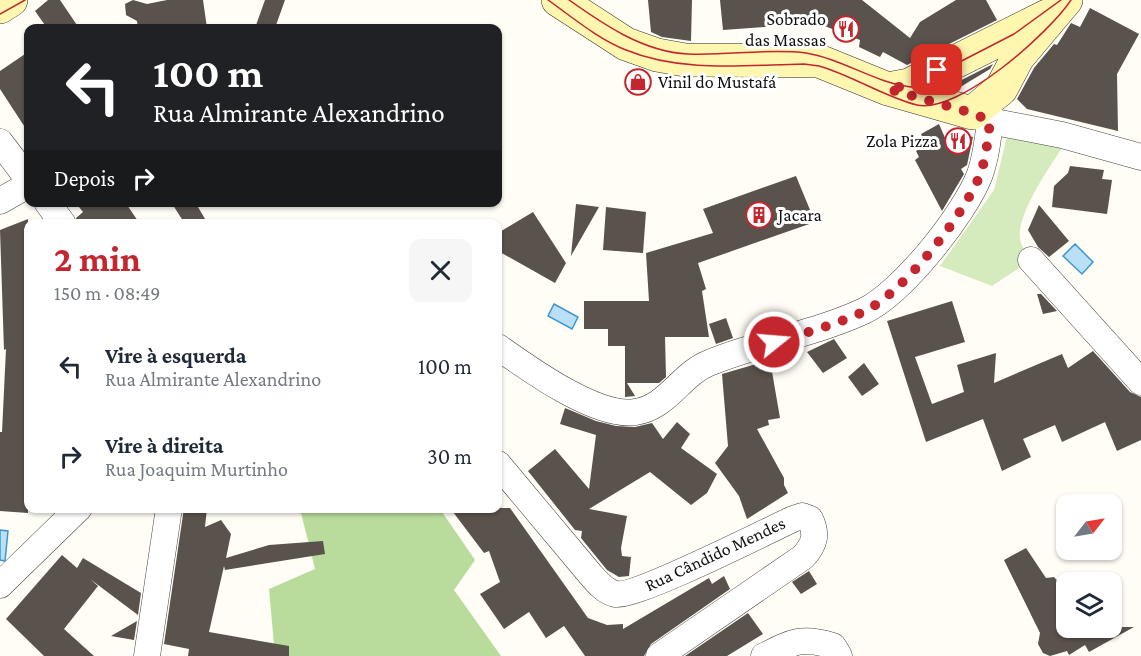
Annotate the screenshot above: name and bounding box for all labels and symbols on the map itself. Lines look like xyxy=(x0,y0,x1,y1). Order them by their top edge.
place label: Sobrado das Massas xyxy=(745,9,826,50)
restaurant icon: Sobrado das Massas xyxy=(831,14,861,44)
pin xyxy=(911,44,962,95)
shop icon: Vinil do Mustafá xyxy=(623,67,653,97)
place label: Vinil do Mustafá xyxy=(658,72,776,92)
restaurant icon: Zola Pizza xyxy=(943,126,973,156)
place label: Zola Pizza xyxy=(866,131,938,151)
building icon: Jacara xyxy=(744,200,774,230)
place label: Jacara xyxy=(776,205,822,225)
position arrow xyxy=(742,310,806,374)
north arrow xyxy=(1056,494,1122,560)
street label: Rua Cândido Mendes xyxy=(642,513,788,595)

